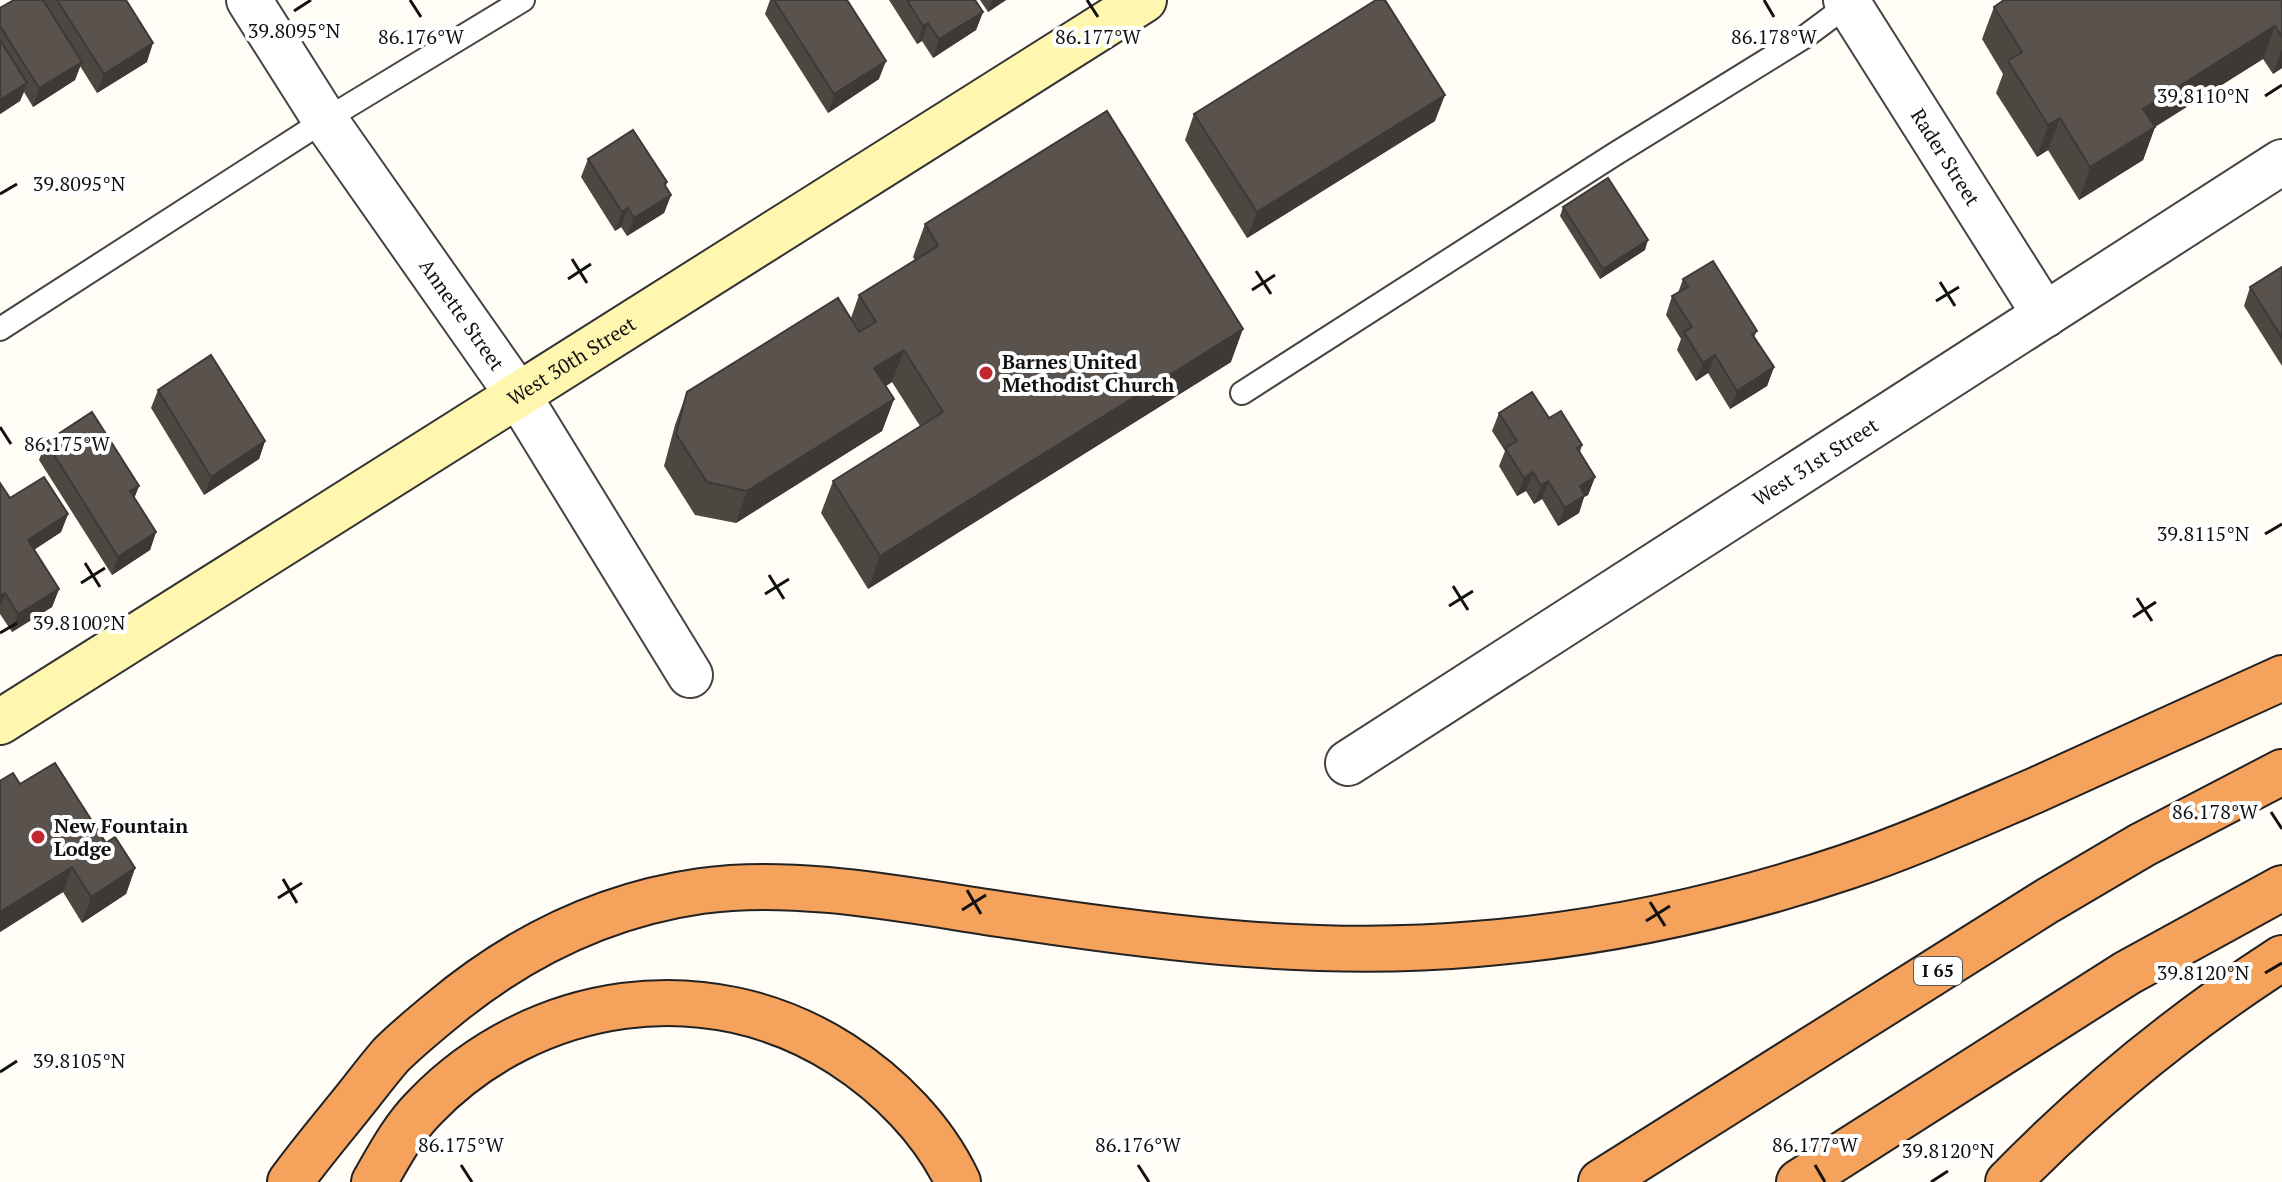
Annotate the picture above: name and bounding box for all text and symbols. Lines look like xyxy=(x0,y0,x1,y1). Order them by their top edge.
text: 39.8095°N xyxy=(248,17,341,44)
text: 86.176°W xyxy=(378,23,464,50)
text: 86.177°W xyxy=(1055,23,1141,50)
text: 86.178°W xyxy=(1731,23,1817,50)
text: 39.8110°N xyxy=(2157,82,2250,109)
street label: Rader Street xyxy=(1905,103,1987,211)
text: 39.8095°N xyxy=(33,170,126,197)
street label: Annette Street xyxy=(414,253,511,376)
street label: West 30th Street xyxy=(502,310,641,411)
place label: Barnes United Methodist Church xyxy=(1002,348,1175,398)
marker: Barnes United Methodist Church xyxy=(977,364,995,382)
street label: West 31st Street xyxy=(1747,411,1884,512)
text: 86.175°W xyxy=(24,430,110,457)
text: 39.8115°N xyxy=(2157,520,2250,547)
text: 39.8100°N xyxy=(33,609,126,636)
text: 86.178°W xyxy=(2172,798,2258,825)
place label: New Fountain Lodge xyxy=(54,812,188,862)
marker: New Fountain Lodge xyxy=(29,828,47,846)
road number: I 65 xyxy=(1914,957,1962,985)
text: 39.8120°N xyxy=(2157,959,2250,986)
text: 39.8105°N xyxy=(33,1047,126,1074)
text: 86.175°W xyxy=(418,1131,504,1158)
text: 86.176°W xyxy=(1095,1131,1181,1158)
text: 86.177°W xyxy=(1772,1131,1858,1158)
text: 39.8120°N xyxy=(1902,1137,1995,1164)

